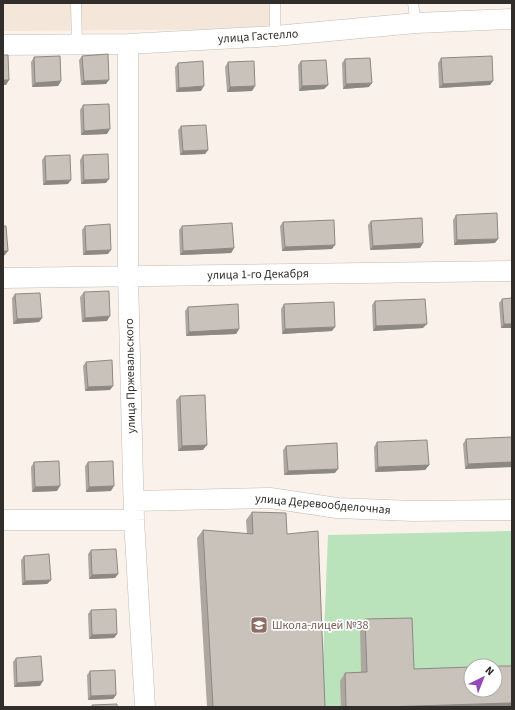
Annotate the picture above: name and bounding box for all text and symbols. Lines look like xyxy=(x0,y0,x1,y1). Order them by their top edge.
street label: улица Гастелло xyxy=(217,25,299,48)
street label: улица 1-го Декабря xyxy=(207,265,309,284)
street label: улица Пржевальского xyxy=(121,318,140,434)
street label: улица Деревообделочная xyxy=(254,490,392,519)
school or university icon: Школа-лицей №38 xyxy=(249,615,269,635)
place label: Школа-лицей №38 xyxy=(272,617,368,634)
north arrow xyxy=(463,658,503,698)
text: N xyxy=(482,663,497,679)

